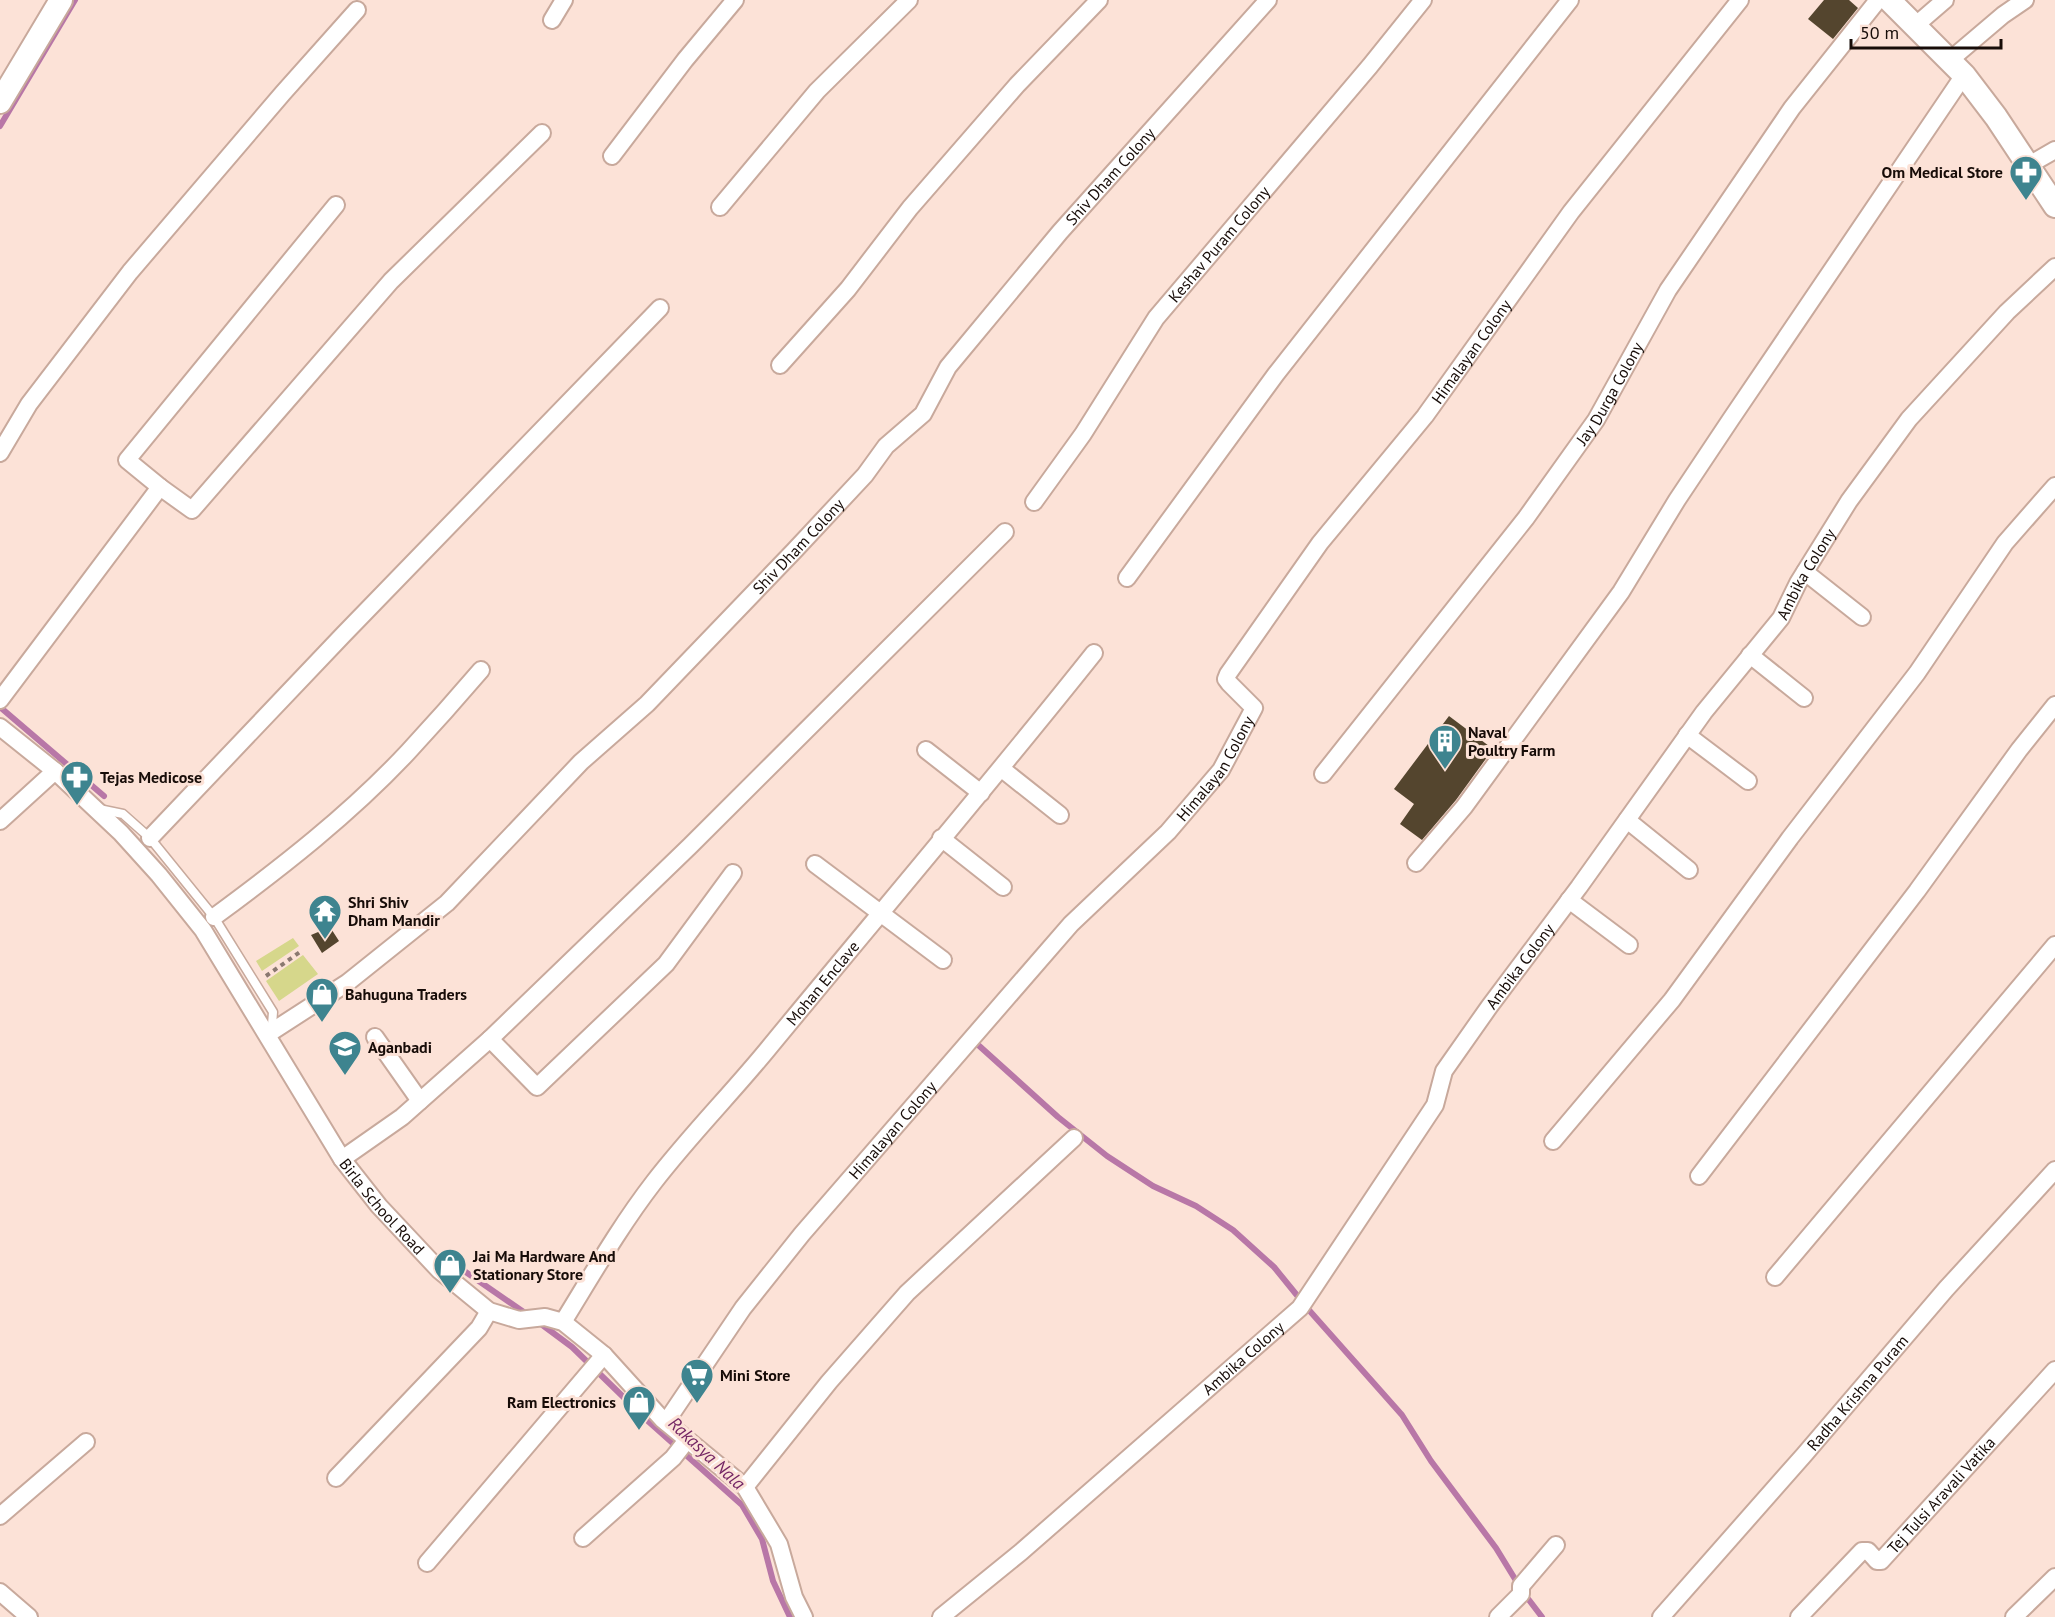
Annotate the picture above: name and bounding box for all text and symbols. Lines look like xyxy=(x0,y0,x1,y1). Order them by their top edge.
scale bar xyxy=(1851,12,2001,50)
text: 50 m xyxy=(1860,21,1899,44)
street label: Shiv Dham Colony xyxy=(1061,123,1159,229)
pharmacy icon: Om Medical Store xyxy=(2008,154,2044,201)
place label: Om Medical Store xyxy=(1882,162,2003,182)
street label: Keshav Puram Colony xyxy=(1164,181,1274,306)
street label: Himalayan Colony xyxy=(1427,295,1516,408)
street label: Jay Durga Colony xyxy=(1571,338,1648,449)
street label: Shiv Dham Colony xyxy=(748,494,848,598)
street label: Ambika Colony xyxy=(1772,524,1840,623)
street label: Himalayan Colony xyxy=(1172,712,1258,825)
place label: Naval Poultry Farm xyxy=(1468,722,1555,760)
building icon: Naval Poultry Farm xyxy=(1427,723,1463,770)
pharmacy icon: Tejas Medicose xyxy=(59,759,95,806)
place label: Tejas Medicose xyxy=(100,767,202,787)
place label: Shri Shiv Dham Mandir xyxy=(348,892,440,930)
temple icon: Shri Shiv Dham Mandir xyxy=(307,893,343,940)
street label: Ambika Colony xyxy=(1481,919,1559,1013)
street label: Mohan Enclave xyxy=(782,937,863,1029)
shop icon: Bahuguna Traders xyxy=(304,976,340,1023)
place label: Bahuguna Traders xyxy=(345,984,467,1004)
school or university icon: Aganbadi xyxy=(327,1029,363,1076)
place label: Aganbadi xyxy=(368,1037,432,1057)
street label: Himalayan Colony xyxy=(844,1076,941,1183)
street label: Birla School Road xyxy=(335,1154,429,1258)
place label: Jai Ma Hardware And Stationary Store xyxy=(472,1246,616,1284)
shop icon: Jai Ma Hardware And Stationary Store xyxy=(432,1247,468,1294)
street label: Ambika Colony xyxy=(1198,1316,1288,1399)
street label: Radha Krishna Puram xyxy=(1802,1331,1912,1455)
supermarket icon: Mini Store xyxy=(679,1357,715,1404)
place label: Mini Store xyxy=(720,1365,791,1385)
shop icon: Ram Electronics xyxy=(621,1384,657,1431)
place label: Ram Electronics xyxy=(507,1392,616,1412)
water label: Rakasya Nala xyxy=(664,1412,750,1495)
street label: Tej Tulsi Aravali Vatika xyxy=(1883,1432,1999,1558)

